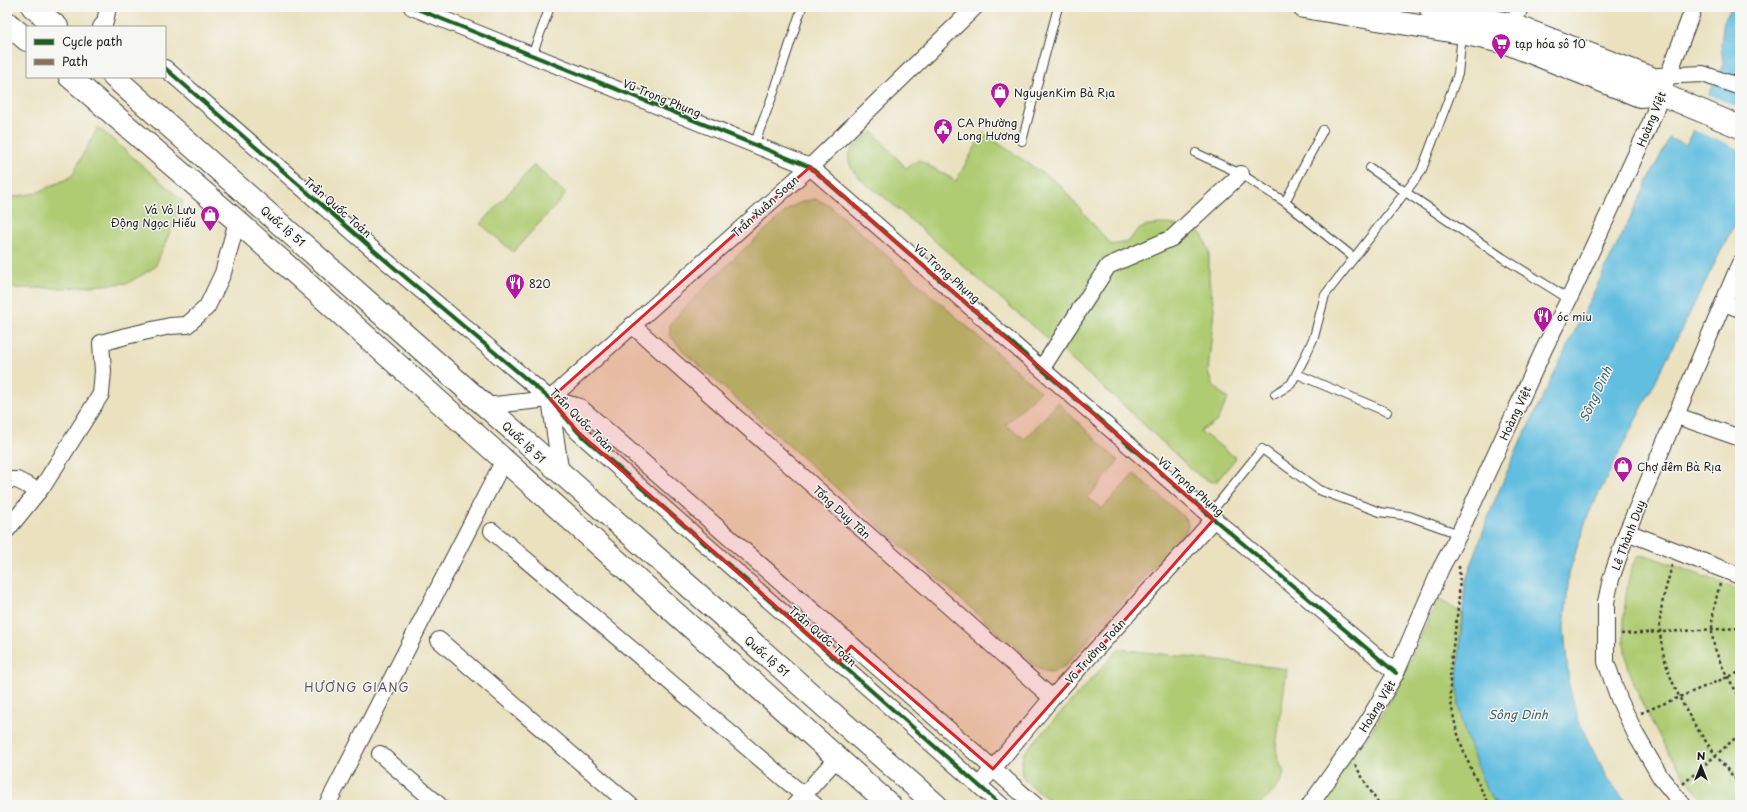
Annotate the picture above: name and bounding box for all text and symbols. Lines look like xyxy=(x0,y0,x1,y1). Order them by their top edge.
legend xyxy=(26,26,166,78)
text: Cycle path xyxy=(62,32,123,50)
supermarket icon: tạp hóa sô 10 xyxy=(1490,32,1512,60)
place label: tạp hóa sô 10 xyxy=(1515,35,1586,52)
text: Path xyxy=(62,52,88,70)
street label: Vũ Trọng Phụng xyxy=(620,75,704,121)
shop icon: NguyenKim Bà Rịa xyxy=(989,81,1011,109)
place label: NguyenKim Bà Rịa xyxy=(1014,84,1115,101)
street label: Hoàng Việt xyxy=(1632,88,1670,149)
place label: CA Phường Long Hương xyxy=(957,114,1020,144)
public building icon: CA Phường Long Hương xyxy=(932,117,954,145)
street label: Trần Xuân Soạn xyxy=(728,171,802,241)
street label: Trần Quốc Toản xyxy=(300,173,376,241)
place label: Vá Vỏ Lưu Động Ngọc Hiếu xyxy=(111,201,196,231)
street label: Quốc lộ 51 xyxy=(257,202,309,250)
shop icon: Vá Vỏ Lưu Động Ngọc Hiếu xyxy=(199,204,221,232)
street label: Vũ Trọng Phụng xyxy=(910,239,984,307)
restaurant icon: 820 xyxy=(504,272,526,300)
place label: 820 xyxy=(529,275,551,292)
restaurant icon: óc miu xyxy=(1532,305,1554,333)
place label: óc miu xyxy=(1557,308,1592,325)
water label: Sông Dinh xyxy=(1574,362,1616,425)
street label: Hoàng Việt xyxy=(1495,383,1535,443)
street label: Trần Quốc Toản xyxy=(546,384,618,456)
street label: Quốc lộ 51 xyxy=(498,417,550,467)
street label: Vũ Trọng Phụng xyxy=(1154,452,1228,520)
shop icon: Chợ đêm Bà Rịa xyxy=(1612,455,1634,483)
place label: Chợ đêm Bà Rịa xyxy=(1637,458,1721,475)
street label: Tống Duy Tân xyxy=(809,481,875,543)
street label: Lê Thành Duy xyxy=(1607,497,1649,573)
street label: Trần Quốc Toản xyxy=(785,602,861,670)
street label: Võ Trường Toản xyxy=(1061,615,1129,687)
street label: Quốc lộ 51 xyxy=(741,632,793,680)
street label: Hoàng Việt xyxy=(1355,676,1400,735)
district label: HƯƠNG GIANG xyxy=(304,678,410,696)
water label: Sông Dinh xyxy=(1488,705,1549,723)
north arrow xyxy=(1681,746,1721,786)
text: N xyxy=(1697,747,1706,764)

